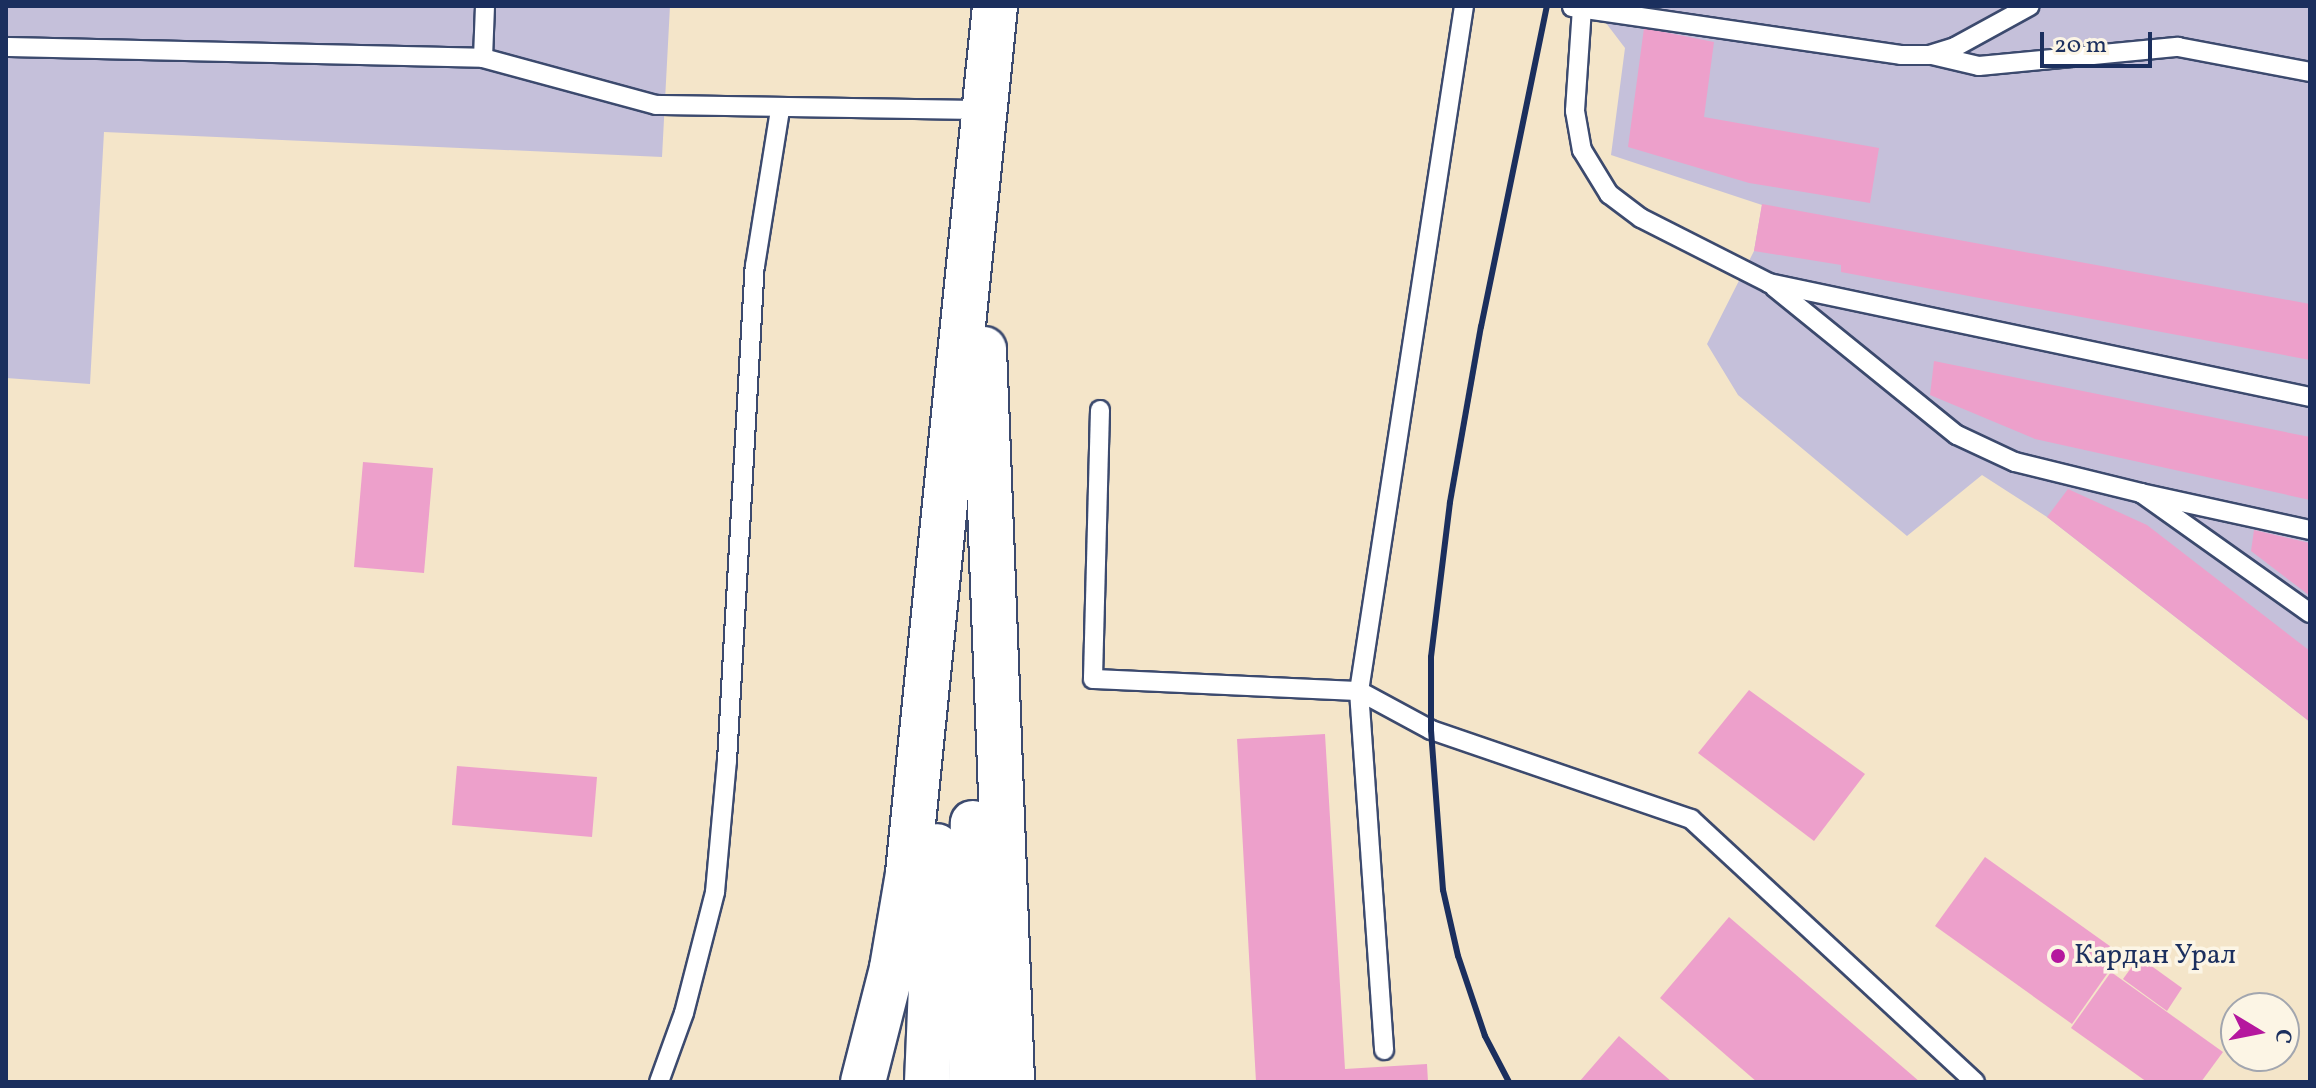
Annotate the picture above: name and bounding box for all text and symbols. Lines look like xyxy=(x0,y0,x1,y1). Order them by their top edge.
scale bar xyxy=(2044,16,2156,66)
text: 20 m xyxy=(2054,29,2107,63)
place label: Кардан Урал xyxy=(2074,939,2236,973)
marker: Кардан Урал xyxy=(2049,947,2067,965)
north arrow xyxy=(2220,992,2300,1072)
text: С xyxy=(2266,1026,2299,1046)

